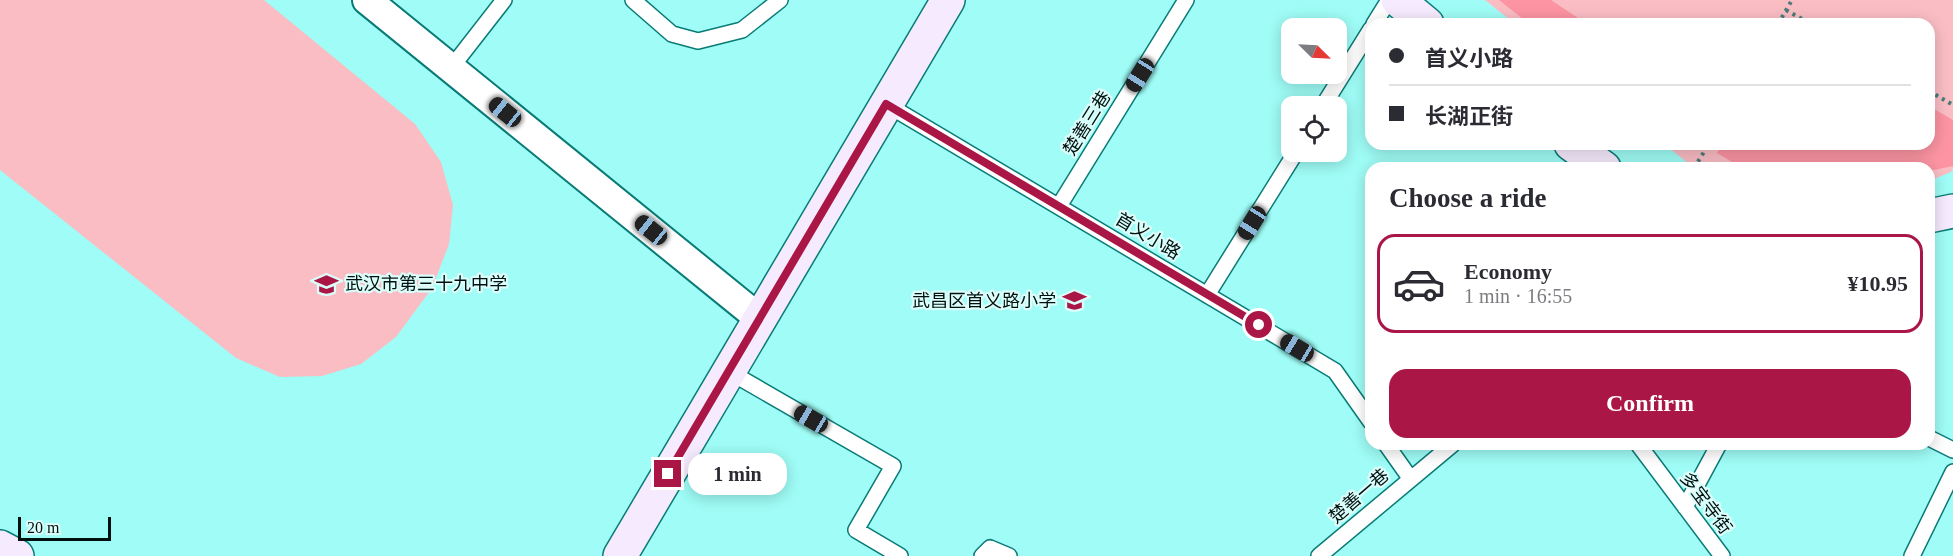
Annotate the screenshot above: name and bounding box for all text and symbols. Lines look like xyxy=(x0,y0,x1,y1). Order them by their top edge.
north arrow xyxy=(1281,18,1347,84)
map controls xyxy=(1281,18,1347,162)
text: 首义小路 xyxy=(1425,46,1513,71)
car xyxy=(1123,55,1157,95)
street label: 楚善三巷 xyxy=(1059,87,1115,159)
car xyxy=(485,94,525,130)
button: locate xyxy=(1281,96,1347,162)
text: 长湖正街 xyxy=(1425,104,1513,129)
text: Choose a ride xyxy=(1389,183,1547,213)
car xyxy=(1235,203,1269,243)
street label: 首义小路 xyxy=(1112,209,1184,263)
car xyxy=(631,212,671,248)
icon: car xyxy=(1392,257,1446,311)
text: Economy xyxy=(1464,259,1552,284)
school or university icon: 武汉市第三十九中学 xyxy=(314,271,340,297)
text: ¥10.95 xyxy=(1848,271,1908,296)
place label: 武汉市第三十九中学 xyxy=(345,274,507,294)
text: 1 min · 16:55 xyxy=(1464,285,1572,307)
school or university icon: 武昌区首义路小学 xyxy=(1061,288,1087,314)
place label: 武昌区首义路小学 xyxy=(912,291,1056,311)
route start xyxy=(1245,311,1272,338)
car xyxy=(1277,331,1317,365)
button: Confirm xyxy=(1389,369,1911,438)
car xyxy=(791,402,831,436)
callout: 1 min xyxy=(689,453,788,495)
route end xyxy=(654,460,681,487)
text: 1 min xyxy=(713,463,762,485)
street label: 楚善一巷 xyxy=(1325,465,1393,527)
street label: 多宝寺街 xyxy=(1676,468,1736,538)
scale bar xyxy=(18,514,111,542)
text: 20 m xyxy=(27,519,59,536)

